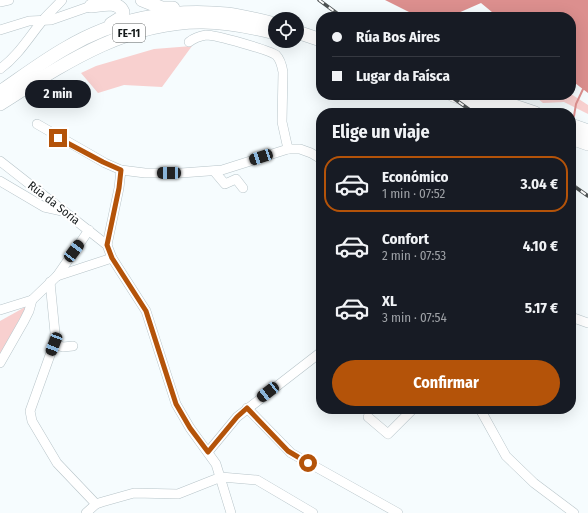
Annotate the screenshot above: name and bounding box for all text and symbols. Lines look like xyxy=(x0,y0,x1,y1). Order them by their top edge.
map controls xyxy=(268,12,304,48)
button: locate xyxy=(268,12,304,48)
road number: FE-11 xyxy=(113,24,145,42)
text: Rúa Bos Aires xyxy=(356,28,440,46)
text: Lugar da Faísca xyxy=(356,67,450,85)
callout: 2 min xyxy=(25,80,91,108)
text: 2 min xyxy=(44,86,72,101)
text: Elige un viaje xyxy=(332,121,430,143)
route end xyxy=(49,129,67,147)
car xyxy=(248,148,274,166)
icon: car xyxy=(334,166,370,202)
car xyxy=(157,167,181,179)
text: Económico xyxy=(382,168,449,186)
text: 3.04 € xyxy=(521,175,558,193)
street label: Rúa da Soria xyxy=(25,178,83,228)
text: 1 min · 07:52 xyxy=(382,186,445,201)
icon: car xyxy=(334,228,370,264)
text: Confort xyxy=(382,230,429,248)
text: 4.10 € xyxy=(523,237,558,255)
car xyxy=(62,238,86,264)
text: 2 min · 07:53 xyxy=(382,248,446,263)
icon: car xyxy=(334,290,370,326)
text: XL xyxy=(382,292,397,310)
text: 5.17 € xyxy=(525,299,558,317)
text: 3 min · 07:54 xyxy=(382,310,447,325)
car xyxy=(44,331,64,357)
button: Confirmar xyxy=(332,360,560,406)
car xyxy=(255,380,281,404)
route start xyxy=(299,454,317,472)

